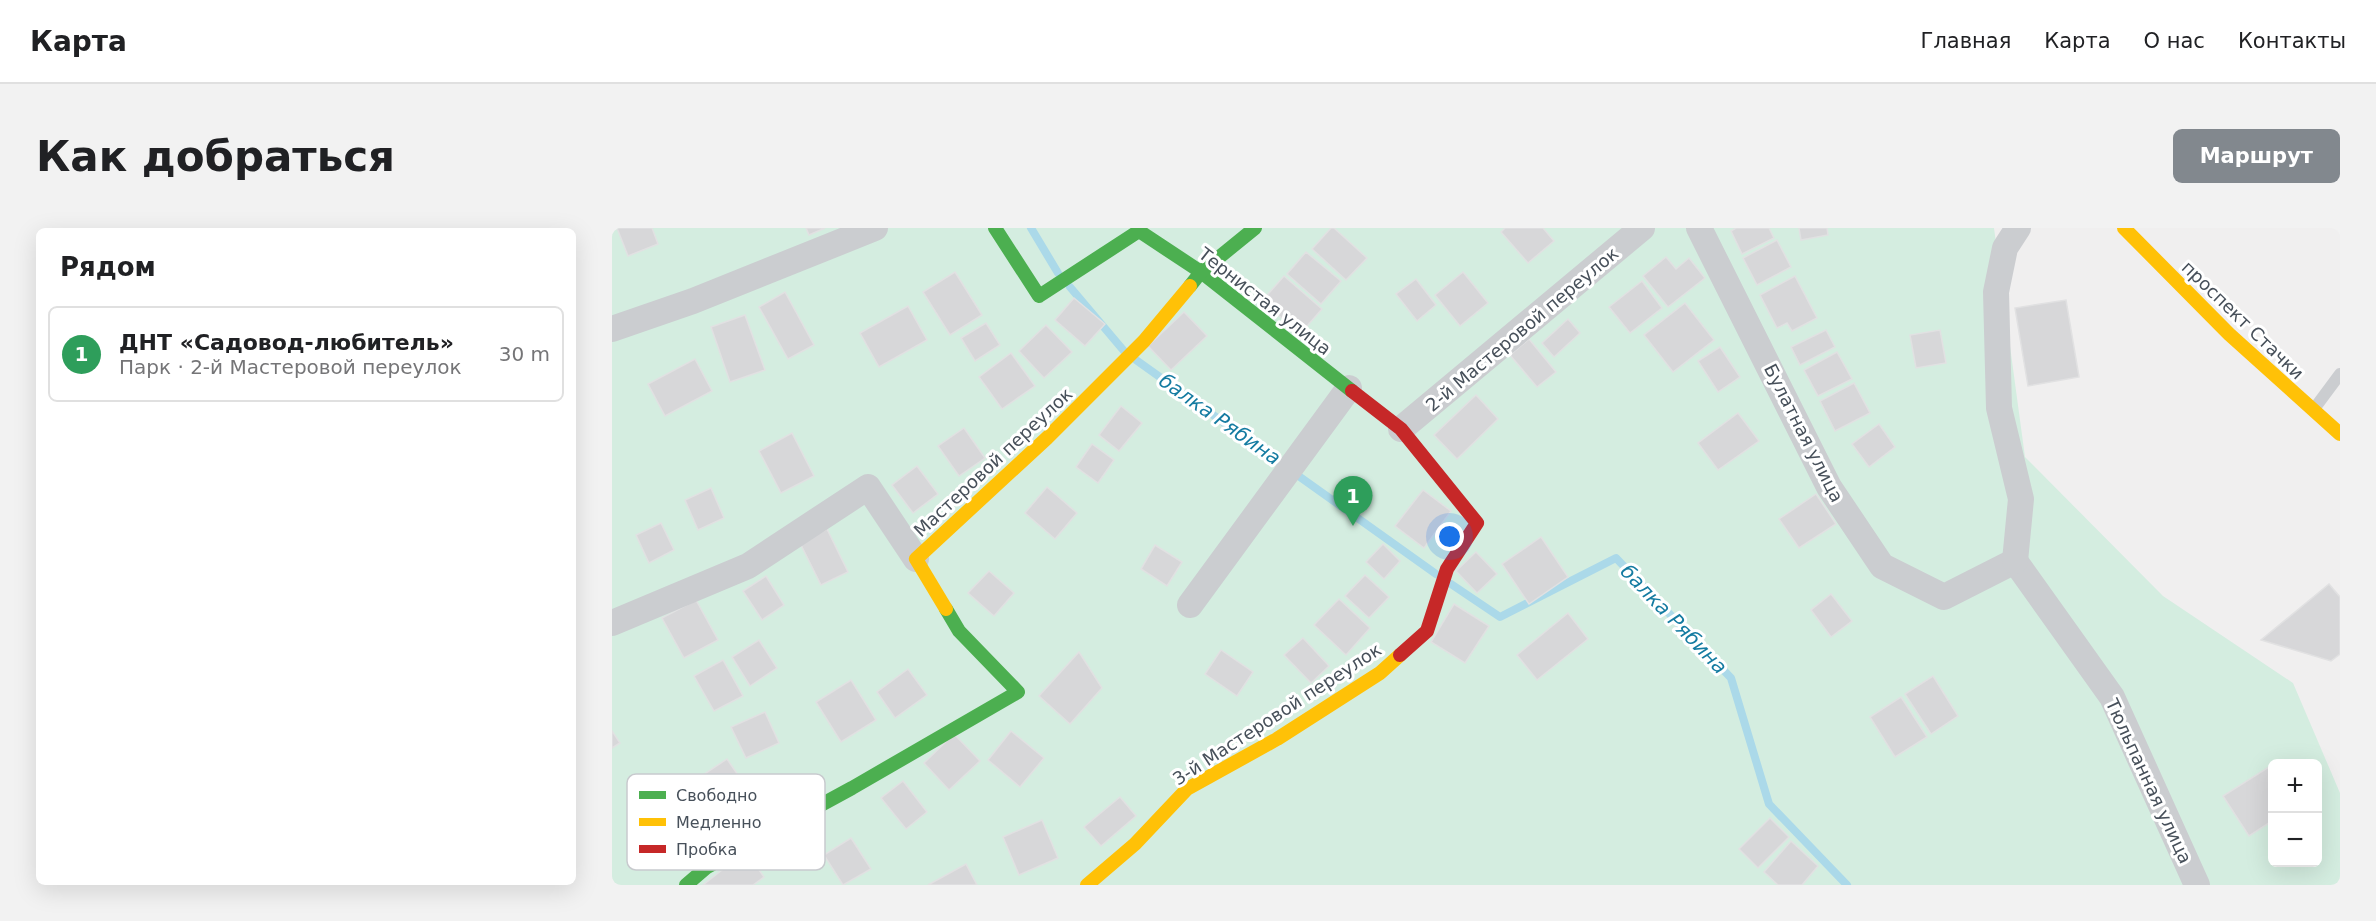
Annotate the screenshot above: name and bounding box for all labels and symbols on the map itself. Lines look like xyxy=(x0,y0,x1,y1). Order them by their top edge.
street label: Тернистая улица xyxy=(1194,242,1335,359)
street label: 2-й Мастеровой переулок xyxy=(1422,242,1622,416)
street label: проспект Стачки xyxy=(2178,256,2308,384)
street label: Булатная улица xyxy=(1760,360,1848,506)
water label: балка Рябина xyxy=(1155,368,1285,470)
street label: Мастеровой переулок xyxy=(909,383,1077,541)
pin: 1 xyxy=(1334,476,1372,526)
your location xyxy=(1435,522,1464,551)
water label: балка Рябина xyxy=(1616,559,1732,679)
street label: 3-й Мастеровой переулок xyxy=(1169,639,1385,789)
street label: Тюльпанная улица xyxy=(2101,694,2196,867)
legend xyxy=(627,774,825,870)
text: Свободно xyxy=(676,786,757,805)
text: Медленно xyxy=(676,813,762,832)
text: Пробка xyxy=(676,840,737,859)

